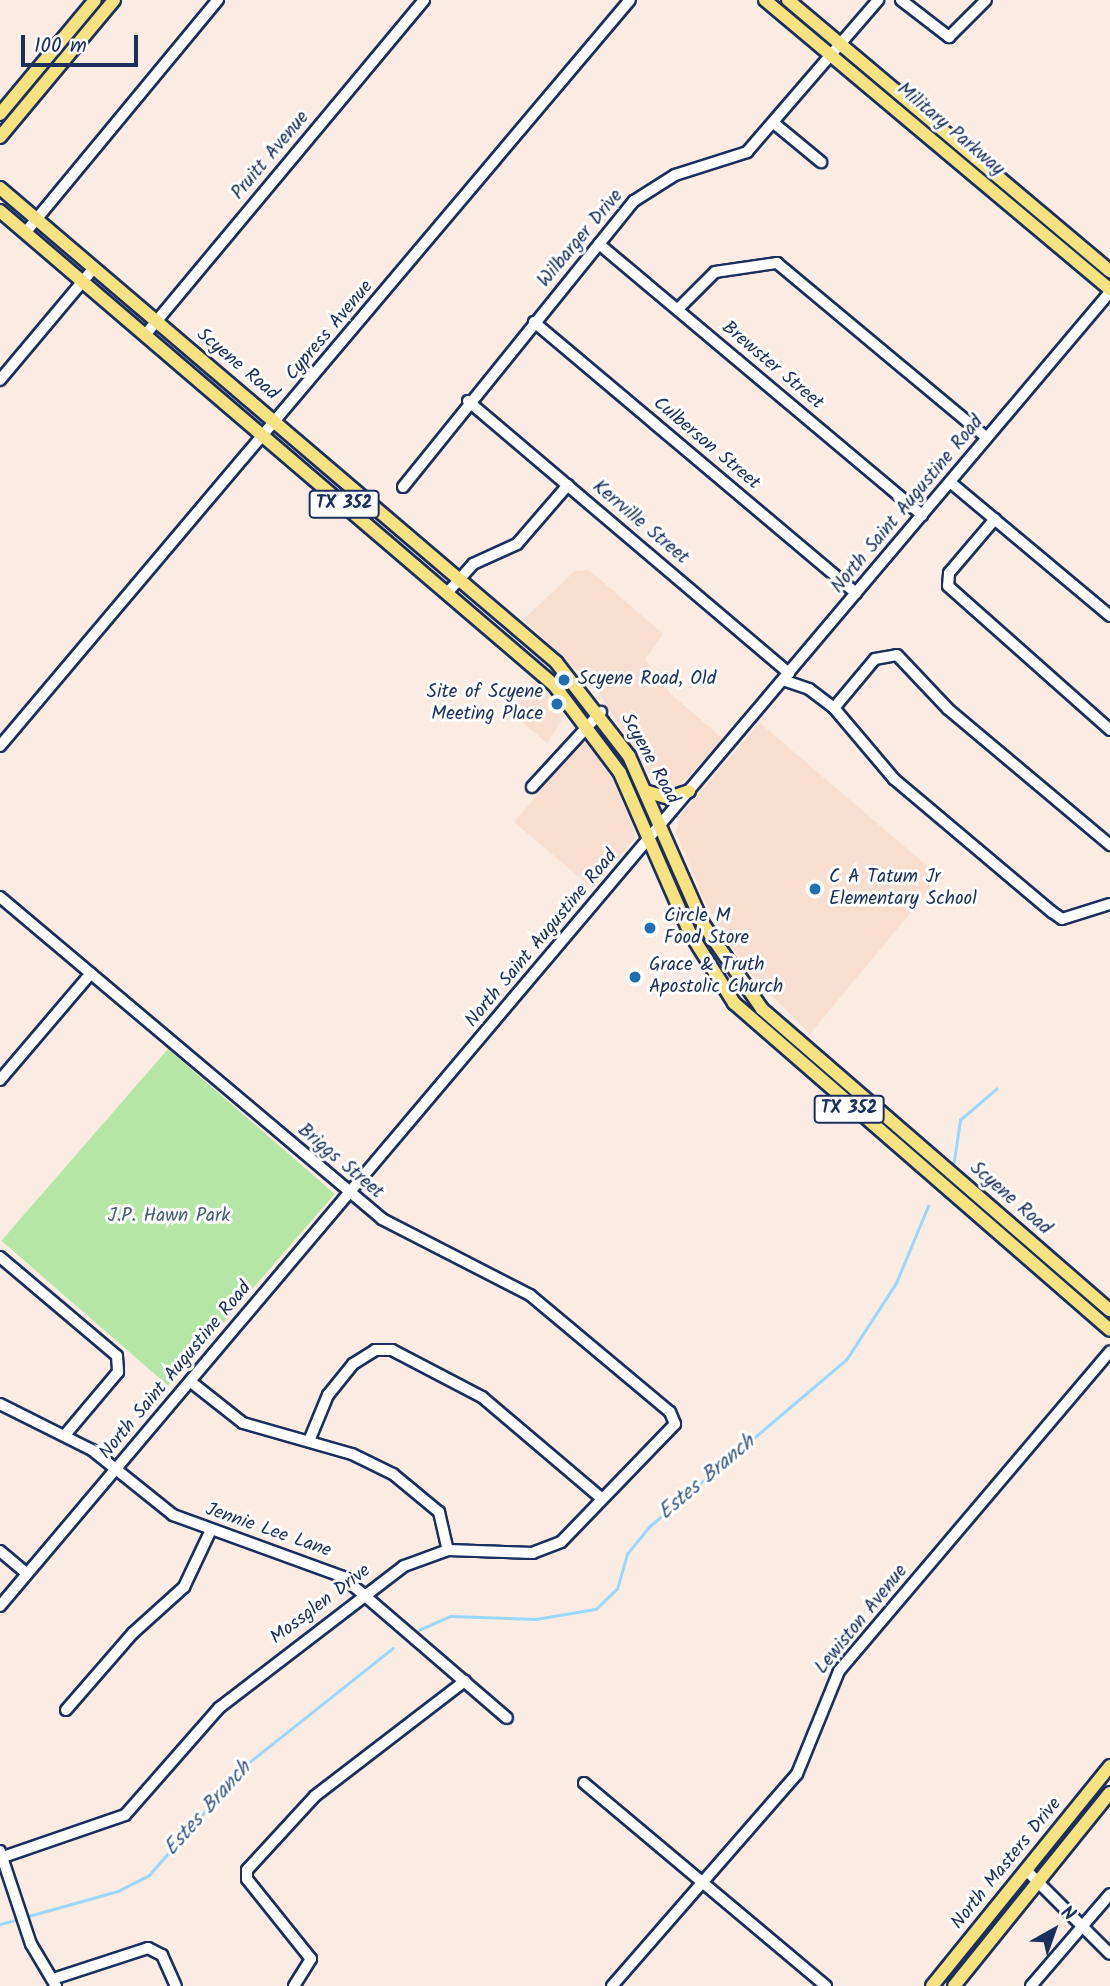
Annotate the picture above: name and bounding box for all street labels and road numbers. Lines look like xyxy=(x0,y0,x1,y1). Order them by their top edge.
street label: Military Parkway xyxy=(892,79,1008,181)
street label: Pruitt Avenue xyxy=(227,107,315,205)
street label: Wilbarger Drive xyxy=(534,186,628,292)
street label: Cypress Avenue xyxy=(281,276,379,386)
street label: Brewster Street xyxy=(716,317,828,415)
street label: Scyene Road xyxy=(191,324,283,406)
street label: Culberson Street xyxy=(648,393,764,495)
street label: North Saint Augustine Road xyxy=(827,412,989,598)
street label: Kerrville Street xyxy=(587,476,693,570)
road number: TX 352 xyxy=(307,490,381,518)
street label: Scyene Road xyxy=(615,710,683,808)
street label: North Saint Augustine Road xyxy=(461,846,623,1032)
road number: TX 352 xyxy=(812,1094,886,1124)
street label: Briggs Street xyxy=(293,1120,387,1204)
street label: Scyene Road xyxy=(965,1157,1055,1241)
street label: North Saint Augustine Road xyxy=(95,1278,257,1464)
street label: Jennie Lee Lane xyxy=(202,1499,334,1563)
street label: Mossglen Drive xyxy=(266,1560,376,1650)
street label: Lewiston Avenue xyxy=(811,1561,913,1679)
street label: North Masters Drive xyxy=(947,1794,1067,1934)

